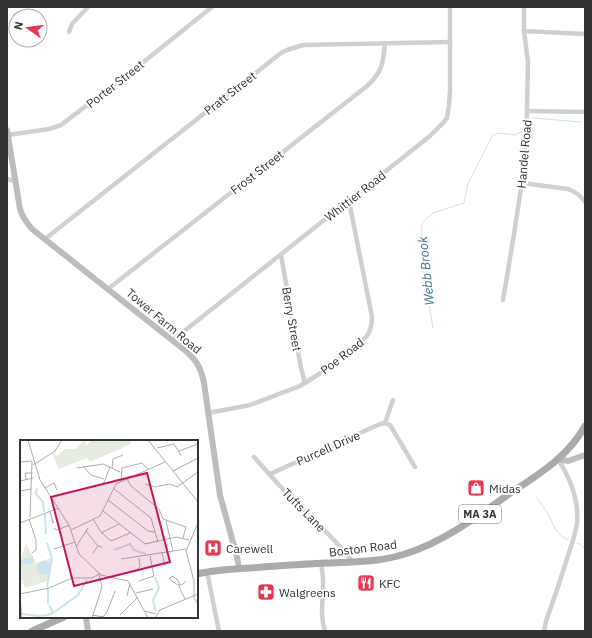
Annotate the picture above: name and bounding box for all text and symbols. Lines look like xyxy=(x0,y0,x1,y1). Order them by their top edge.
north arrow xyxy=(8,8,48,48)
text: N xyxy=(11,20,26,31)
street label: Porter Street xyxy=(83,57,147,111)
street label: Pratt Street xyxy=(201,68,259,118)
street label: Handel Road xyxy=(514,119,534,189)
street label: Frost Street xyxy=(227,147,287,197)
street label: Whittier Road xyxy=(322,168,388,224)
water label: Webb Brook xyxy=(414,235,438,306)
street label: Tower Farm Road xyxy=(123,285,205,357)
street label: Berry Street xyxy=(279,286,305,352)
street label: Poe Road xyxy=(317,334,367,378)
street label: Purcell Drive xyxy=(294,427,363,469)
inset map xyxy=(20,440,198,618)
shop icon: Midas xyxy=(466,478,486,498)
place label: Midas xyxy=(489,481,521,496)
street label: Tufts Lane xyxy=(279,485,329,535)
road number: MA 3A xyxy=(459,505,501,523)
street label: Boston Road xyxy=(328,536,398,560)
hospital icon: Carewell xyxy=(203,538,223,558)
place label: Carewell xyxy=(226,541,273,556)
restaurant icon: KFC xyxy=(356,573,376,593)
place label: KFC xyxy=(379,576,401,591)
pharmacy icon: Walgreens xyxy=(256,582,276,602)
place label: Walgreens xyxy=(279,585,336,600)

